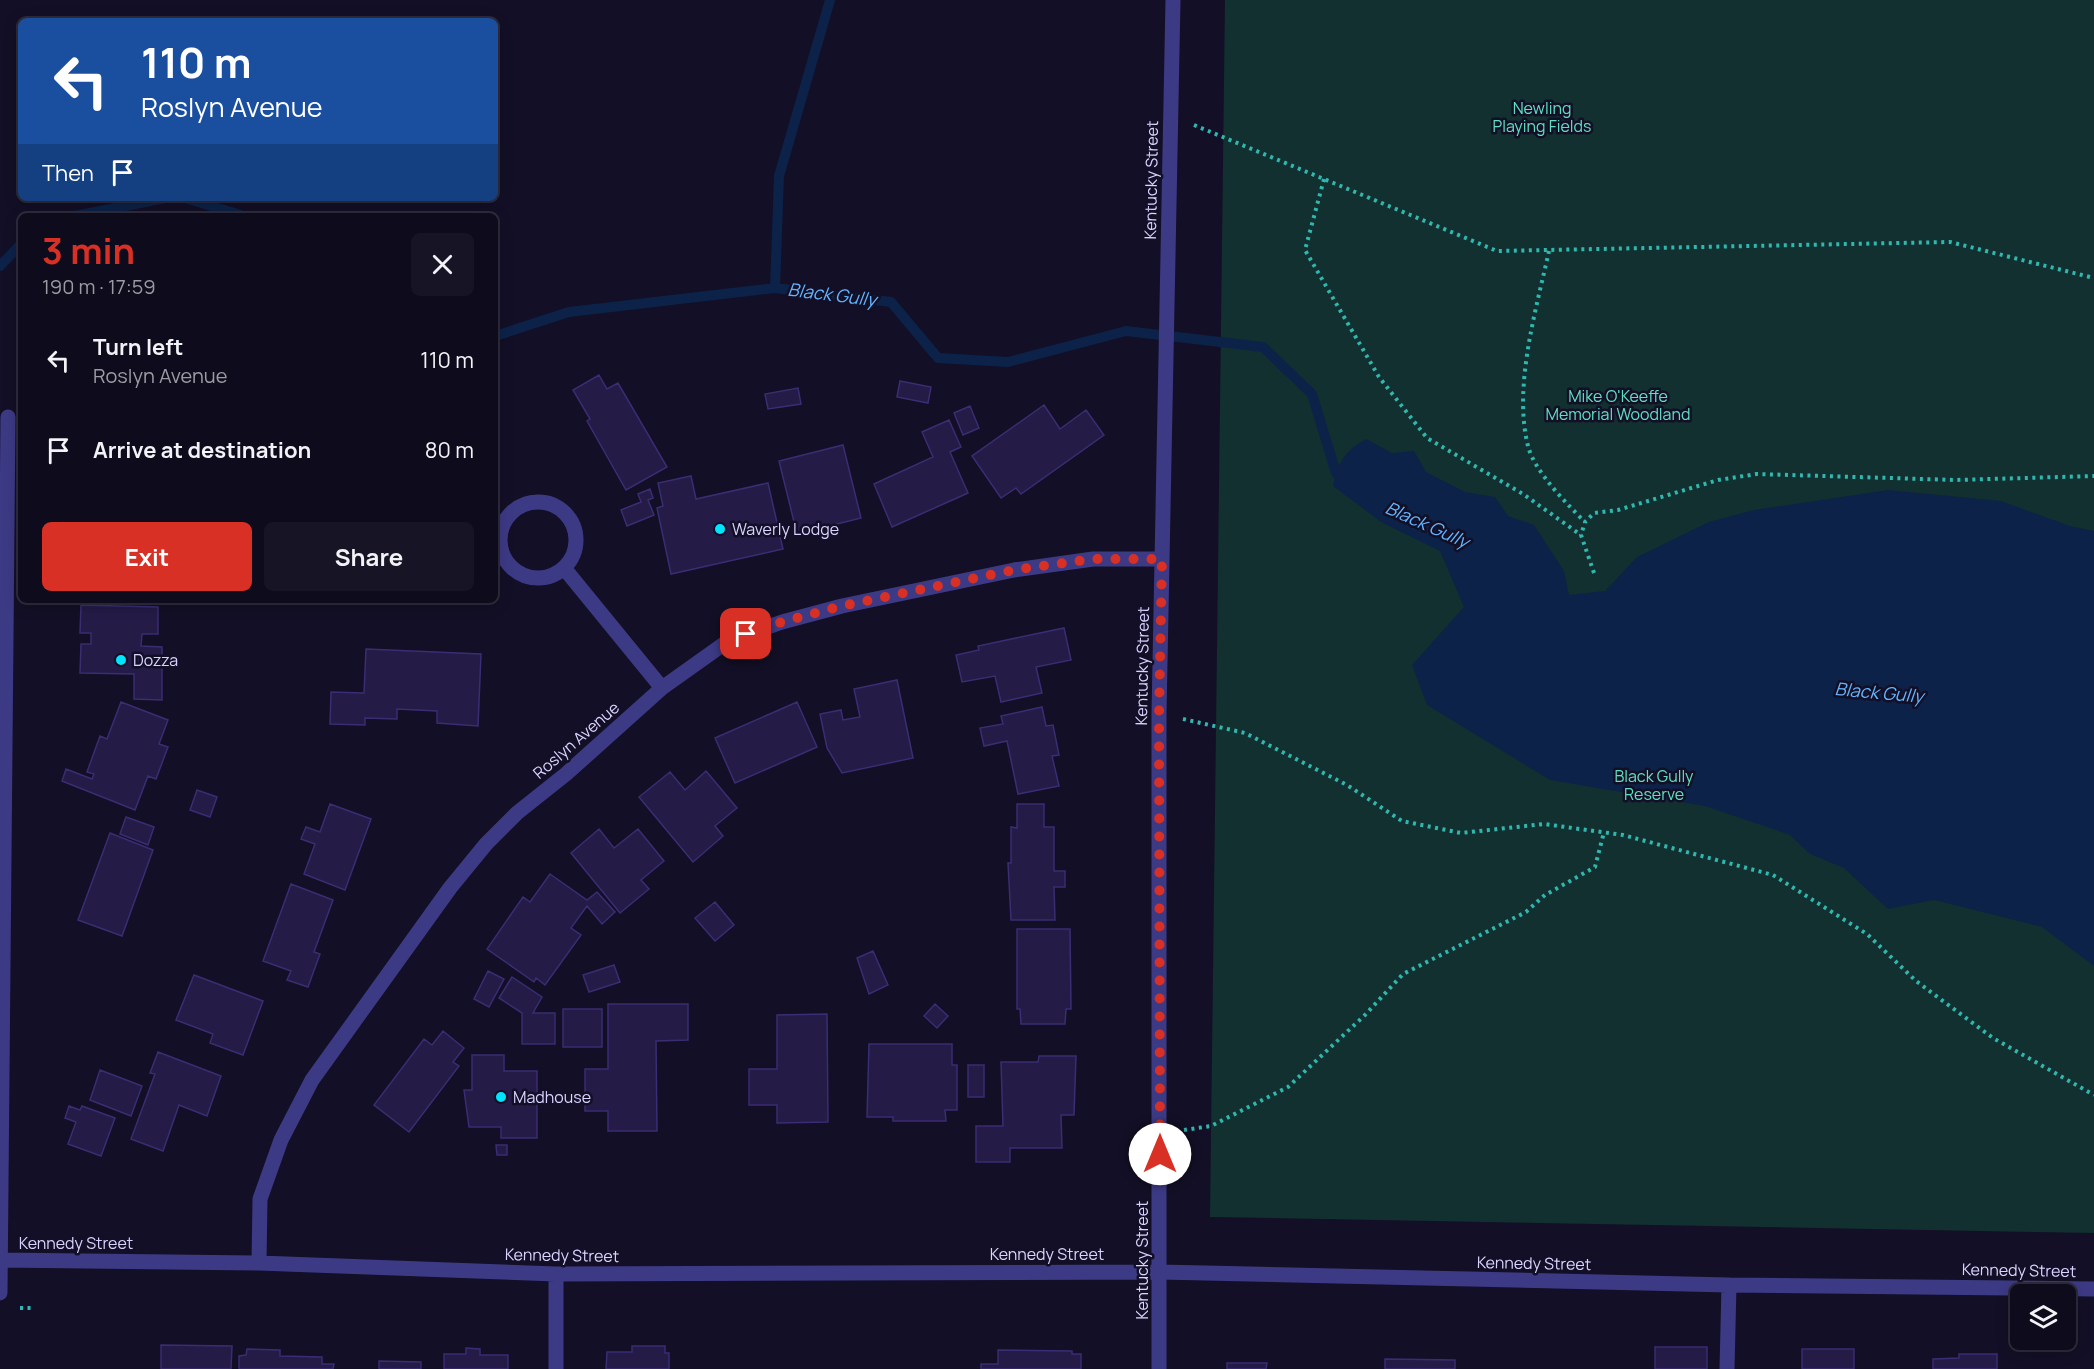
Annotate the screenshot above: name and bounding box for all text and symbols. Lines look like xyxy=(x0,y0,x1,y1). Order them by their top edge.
text: 110 m xyxy=(141,33,252,91)
icon: left xyxy=(42,42,120,120)
text: Roslyn Avenue xyxy=(141,88,322,125)
park label: Newling Playing Fields xyxy=(1493,97,1591,137)
street label: Kentucky Street xyxy=(1139,120,1163,240)
icon: arrive xyxy=(106,156,139,189)
text: Then xyxy=(42,158,94,188)
text: 3 min xyxy=(42,226,135,275)
button: close xyxy=(411,233,474,296)
text: 190 m · 17:59 xyxy=(42,273,156,300)
water label: Black Gully xyxy=(786,277,880,312)
text: Turn left xyxy=(93,332,183,362)
icon: left xyxy=(42,344,75,377)
text: 110 m xyxy=(420,345,474,375)
text: Roslyn Avenue xyxy=(93,362,227,389)
park label: Mike O'Keeffe Memorial Woodland xyxy=(1546,385,1690,425)
icon: arrive xyxy=(42,434,75,467)
text: Arrive at destination xyxy=(93,435,311,465)
text: 80 m xyxy=(425,435,474,465)
water label: Black Gully xyxy=(1382,495,1475,554)
place label: Waverly Lodge xyxy=(732,518,839,540)
button: Exit xyxy=(42,522,252,591)
button: Share xyxy=(264,522,474,591)
marker: Waverly Lodge xyxy=(713,522,727,536)
street label: Kentucky Street xyxy=(1130,606,1154,726)
pin xyxy=(720,608,771,659)
icon: arrive xyxy=(729,617,762,650)
place label: Dozza xyxy=(133,649,178,671)
marker: Dozza xyxy=(114,653,128,667)
water label: Black Gully xyxy=(1834,676,1927,708)
street label: Roslyn Avenue xyxy=(528,696,624,784)
park label: Black Gully Reserve xyxy=(1614,765,1694,805)
place label: Madhouse xyxy=(513,1086,591,1108)
marker: Madhouse xyxy=(494,1090,508,1104)
position arrow xyxy=(1128,1122,1192,1186)
street label: Kentucky Street xyxy=(1131,1201,1153,1319)
street label: Kennedy Street xyxy=(19,1232,133,1254)
street label: Kennedy Street xyxy=(505,1243,619,1267)
street label: Kennedy Street xyxy=(990,1243,1104,1265)
street label: Kennedy Street xyxy=(1477,1251,1591,1275)
street label: Kennedy Street xyxy=(1962,1258,2076,1282)
map controls xyxy=(2010,1284,2076,1350)
button: layers xyxy=(2010,1284,2076,1350)

